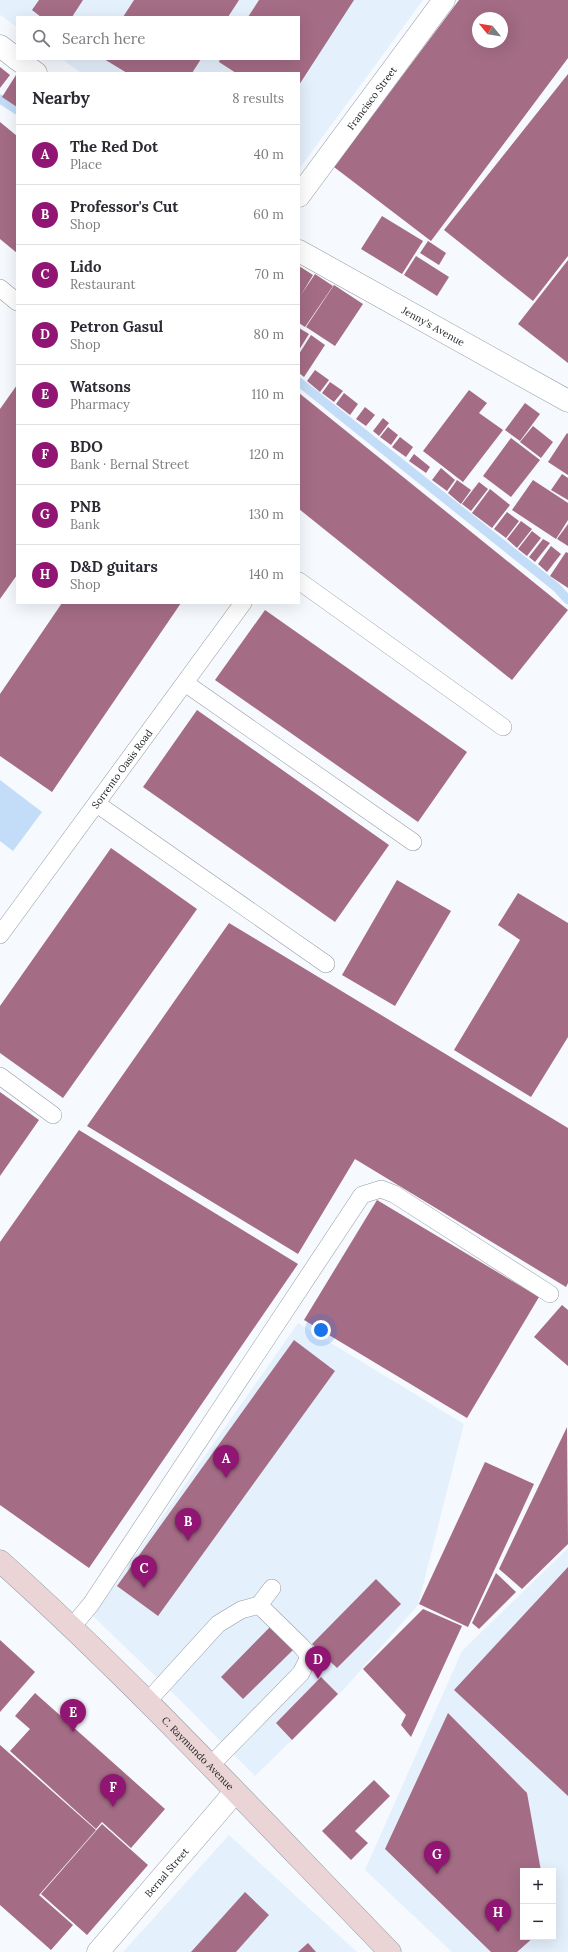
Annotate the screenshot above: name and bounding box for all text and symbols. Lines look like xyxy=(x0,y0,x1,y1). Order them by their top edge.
north arrow xyxy=(472,12,508,48)
search box xyxy=(16,16,300,60)
icon: search xyxy=(30,27,52,49)
text: Search here xyxy=(62,29,145,48)
street label: Francisco Street xyxy=(344,63,399,132)
text: Nearby xyxy=(32,87,90,109)
text: 8 results xyxy=(232,90,284,107)
text: The Red Dot xyxy=(70,137,158,156)
text: A xyxy=(41,146,49,163)
text: 40 m xyxy=(254,146,284,163)
text: Place xyxy=(70,156,102,173)
text: Professor's Cut xyxy=(70,197,178,216)
text: B xyxy=(41,206,49,223)
text: 60 m xyxy=(253,206,284,223)
text: Shop xyxy=(70,216,101,233)
text: Lido xyxy=(70,257,101,276)
text: C xyxy=(41,266,49,283)
text: 70 m xyxy=(255,266,284,283)
text: Restaurant xyxy=(70,276,136,293)
street label: Jenny's Avenue xyxy=(399,303,468,349)
text: Petron Gasul xyxy=(70,317,163,336)
text: D xyxy=(40,326,50,343)
text: 80 m xyxy=(254,326,284,343)
text: Shop xyxy=(70,336,101,353)
text: Watsons xyxy=(70,377,131,396)
text: E xyxy=(41,386,49,403)
text: 110 m xyxy=(251,386,284,403)
text: Pharmacy xyxy=(70,396,130,413)
text: BDO xyxy=(70,437,103,456)
text: F xyxy=(41,446,49,463)
text: 120 m xyxy=(249,446,284,463)
text: Bank · Bernal Street xyxy=(70,456,189,473)
text: PNB xyxy=(70,497,101,516)
text: G xyxy=(40,506,50,523)
text: 130 m xyxy=(249,506,284,523)
text: Bank xyxy=(70,516,100,533)
text: D&D guitars xyxy=(70,557,158,576)
text: H xyxy=(40,566,50,583)
text: 140 m xyxy=(249,566,284,583)
text: Shop xyxy=(70,576,101,593)
street label: Sorrento Oasis Road xyxy=(88,727,155,811)
your location xyxy=(311,1320,331,1340)
pin: A xyxy=(213,1445,239,1478)
pin: B xyxy=(175,1508,201,1541)
pin: C xyxy=(131,1555,157,1588)
pin: D xyxy=(305,1646,331,1679)
pin: E xyxy=(60,1699,86,1732)
street label: C. Raymundo Avenue xyxy=(159,1713,238,1793)
pin: F xyxy=(100,1774,126,1807)
pin: G xyxy=(424,1841,450,1874)
street label: Bernal Street xyxy=(142,1845,191,1900)
map controls xyxy=(520,1868,556,1940)
button: + xyxy=(520,1868,556,1904)
pin: H xyxy=(485,1899,511,1932)
button: − xyxy=(520,1904,556,1940)

